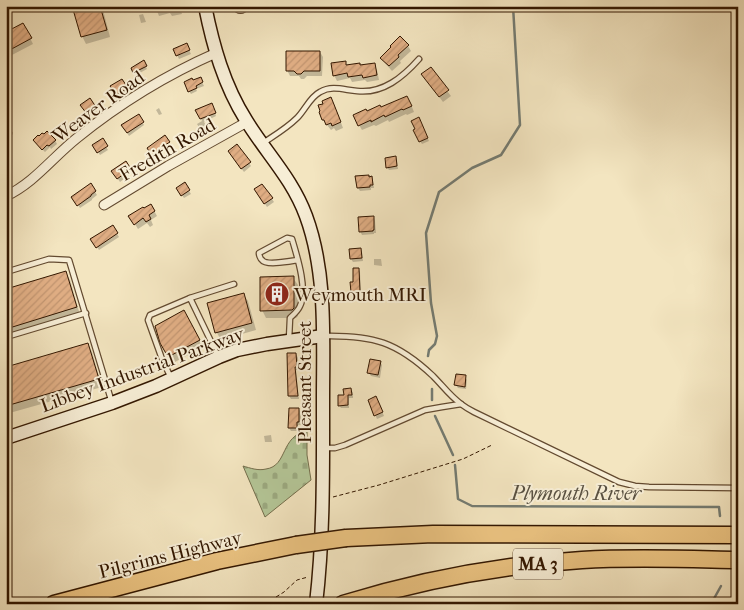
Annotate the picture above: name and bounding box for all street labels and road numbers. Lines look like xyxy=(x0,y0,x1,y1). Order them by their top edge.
street label: Weaver Road xyxy=(48,66,149,148)
street label: Fredith Road xyxy=(116,113,220,186)
street label: Pleasant Street xyxy=(294,321,316,443)
street label: Libbey Industrial Parkway xyxy=(37,322,248,417)
street label: Pilgrims Highway xyxy=(96,526,245,583)
road number: MA 3 xyxy=(513,548,563,580)

